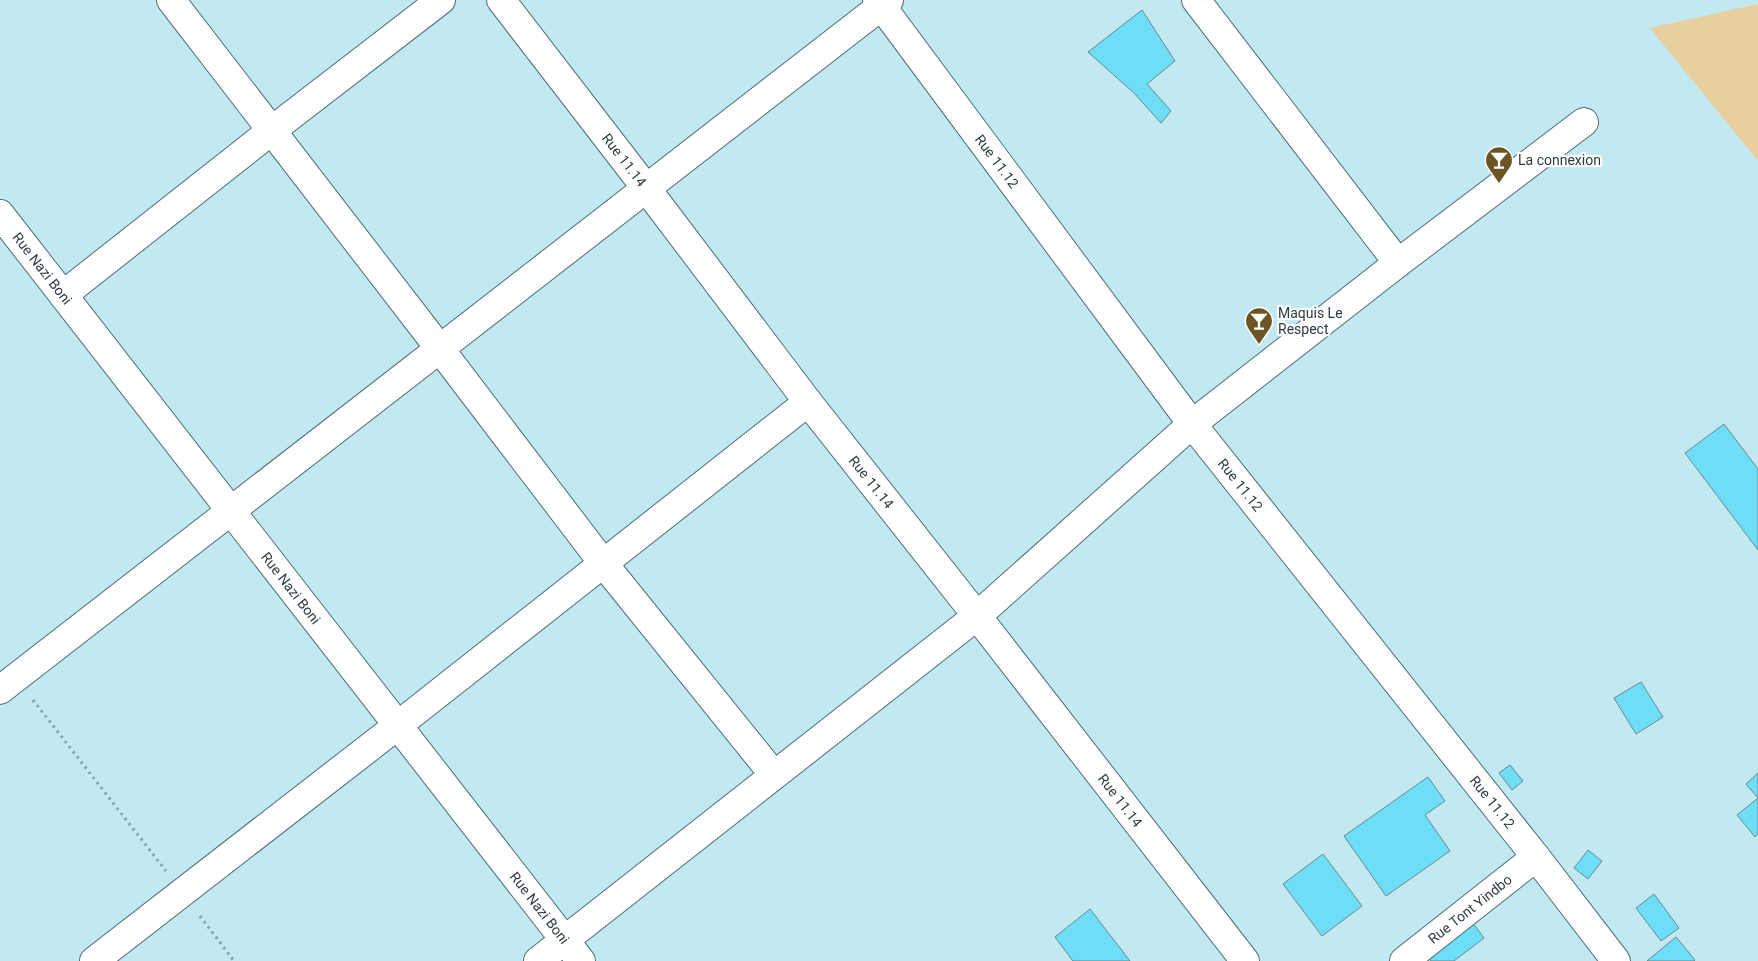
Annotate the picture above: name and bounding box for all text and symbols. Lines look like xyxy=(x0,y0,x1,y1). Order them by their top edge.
street label: Rue 11.14 xyxy=(599,130,650,190)
street label: Rue 11.12 xyxy=(972,131,1022,191)
bar icon: La connexion xyxy=(1484,145,1514,184)
place label: La connexion xyxy=(1518,152,1601,168)
street label: Rue Nazi Boni xyxy=(9,229,75,308)
place label: Maquis Le Respect xyxy=(1278,305,1343,337)
bar icon: Maquis Le Respect xyxy=(1244,306,1274,345)
street label: Rue 11.14 xyxy=(846,453,897,512)
street label: Rue 11.12 xyxy=(1215,455,1266,514)
street label: Rue Nazi Boni xyxy=(258,549,324,627)
street label: Rue 11.14 xyxy=(1095,771,1146,830)
street label: Rue 11.12 xyxy=(1467,773,1518,832)
street label: Rue Nazi Boni xyxy=(507,869,573,947)
street label: Rue Tont Yindbo xyxy=(1425,871,1515,947)

